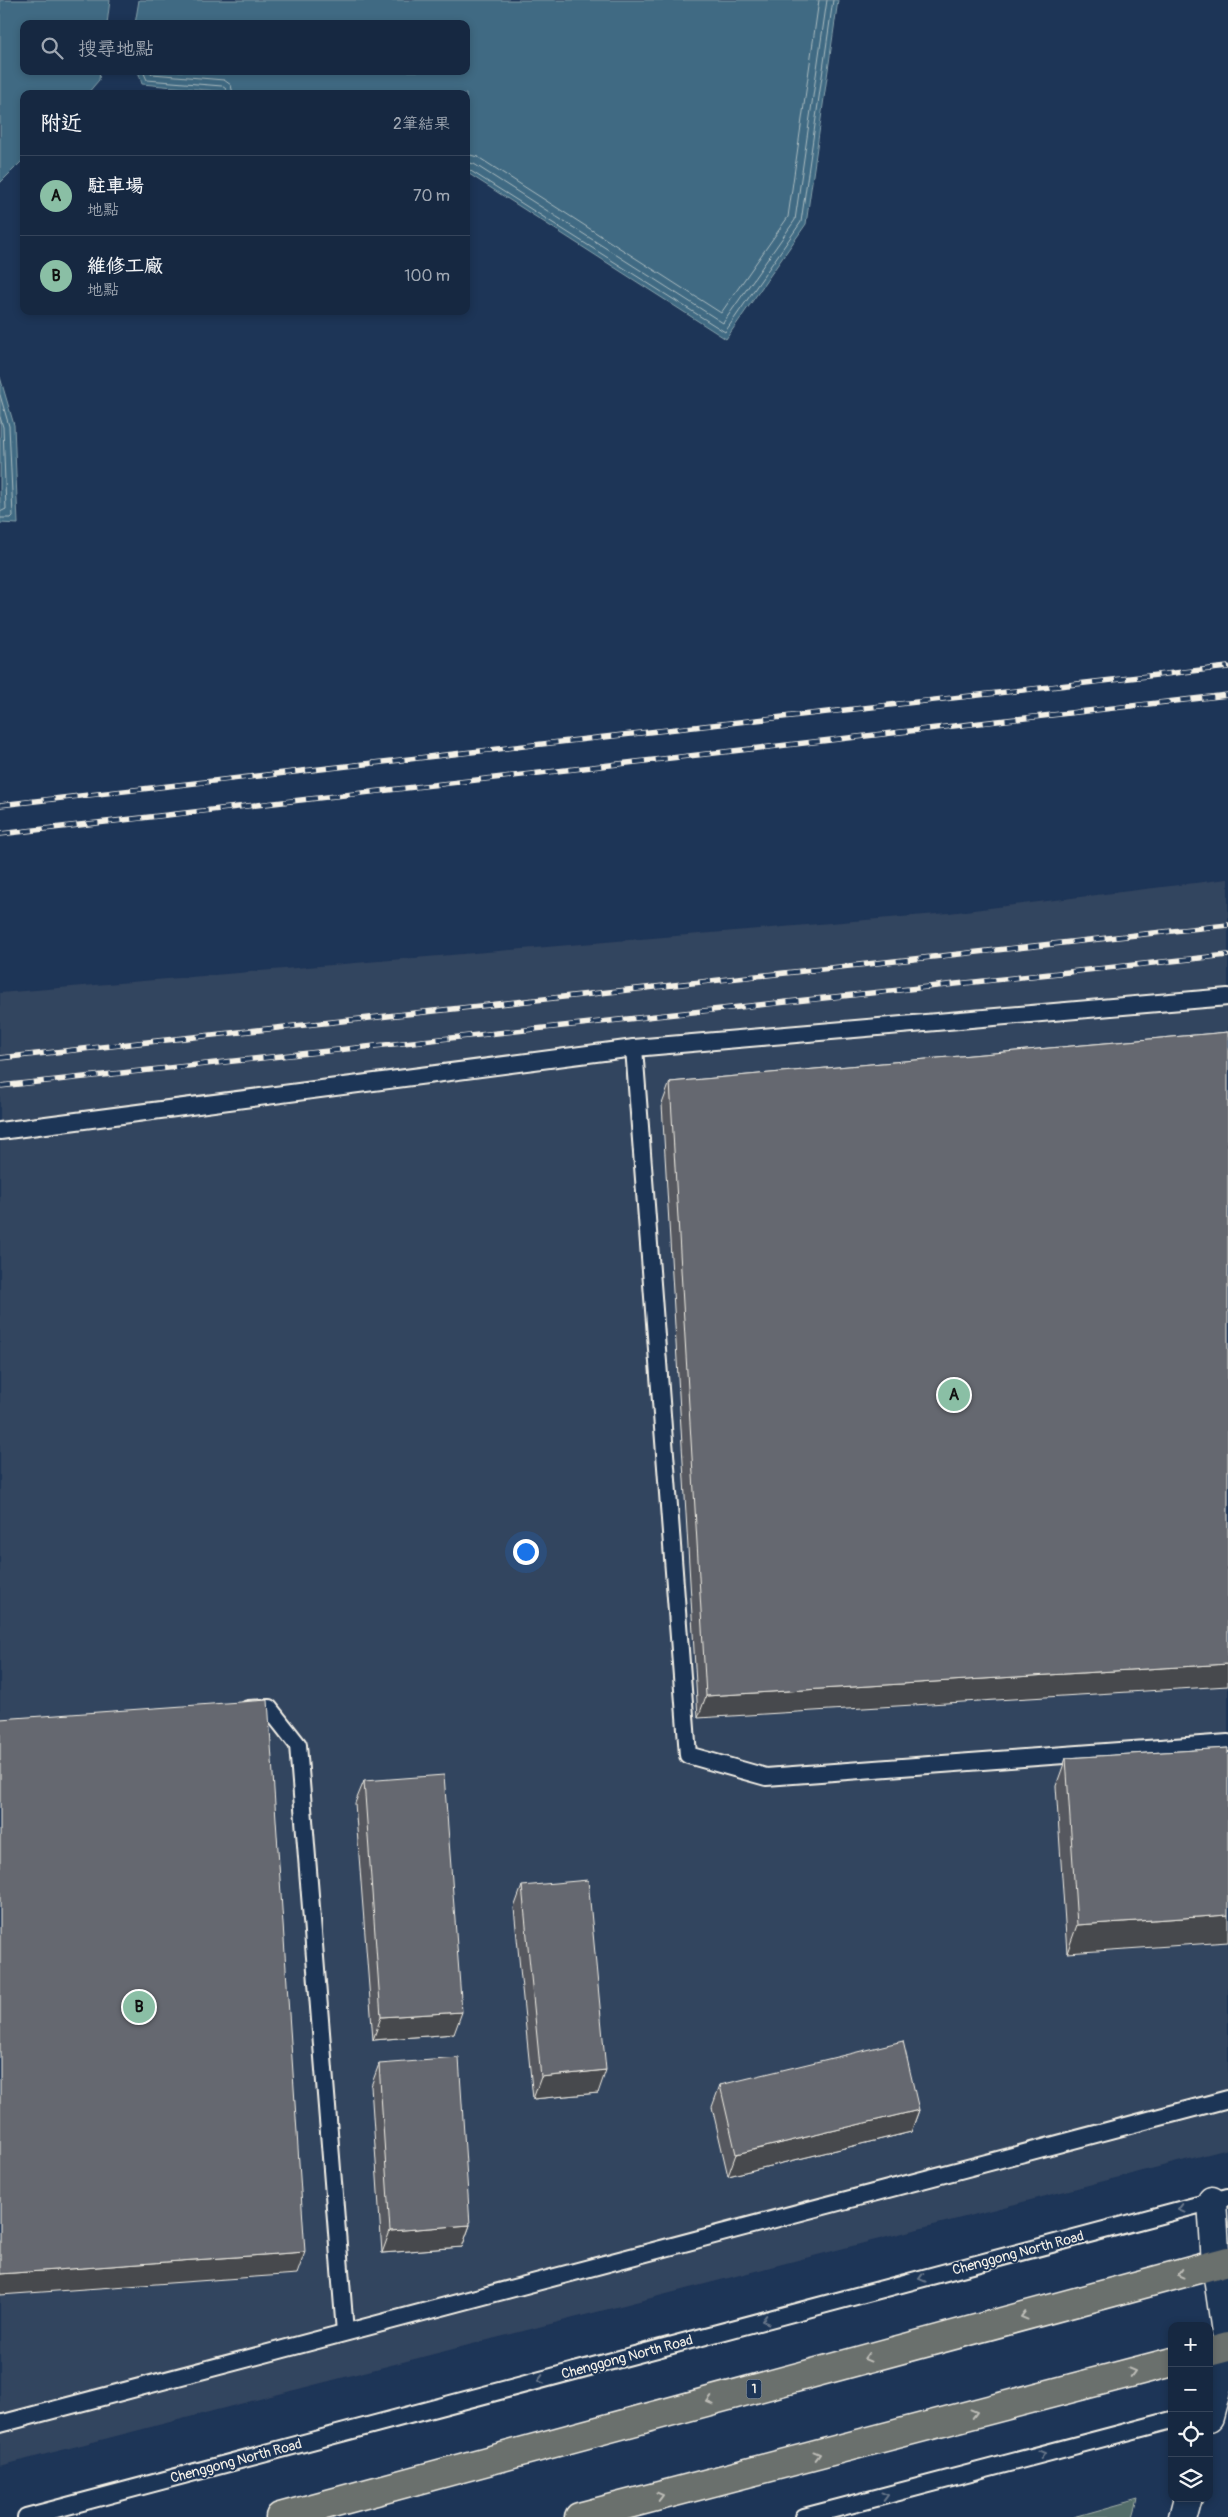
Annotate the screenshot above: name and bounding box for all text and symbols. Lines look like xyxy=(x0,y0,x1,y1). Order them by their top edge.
search box xyxy=(20,20,470,75)
icon: search xyxy=(38,34,66,62)
text: 搜尋地點 xyxy=(78,37,154,61)
text: 附近 xyxy=(40,110,82,137)
text: 2筆結果 xyxy=(393,114,450,134)
text: 駐車場 xyxy=(87,174,144,198)
text: A xyxy=(51,186,61,206)
text: 70 m xyxy=(413,186,450,206)
text: 地點 xyxy=(87,200,119,220)
text: 維修工廠 xyxy=(87,254,163,278)
text: B xyxy=(51,266,61,286)
text: 100 m xyxy=(404,266,450,286)
text: 地點 xyxy=(87,280,119,300)
pin: A xyxy=(938,1376,970,1414)
your location xyxy=(513,1539,539,1565)
pin: B xyxy=(123,1988,155,2026)
one-way arrow xyxy=(1177,2204,1185,2214)
street label: Chenggong North Road xyxy=(950,2227,1086,2279)
one-way arrow xyxy=(1177,2268,1185,2278)
one-way arrow xyxy=(918,2272,927,2283)
one-way arrow xyxy=(1020,2310,1029,2321)
one-way arrow xyxy=(761,2314,770,2325)
map controls xyxy=(1168,2322,1213,2502)
button: + xyxy=(1168,2322,1213,2367)
street label: Chenggong North Road xyxy=(559,2331,695,2383)
one-way arrow xyxy=(864,2353,872,2363)
one-way arrow xyxy=(1127,2367,1136,2378)
button: − xyxy=(1168,2367,1213,2412)
one-way arrow xyxy=(536,2374,545,2385)
road number: 1 xyxy=(746,2380,762,2398)
one-way arrow xyxy=(706,2395,715,2406)
one-way arrow xyxy=(970,2409,978,2419)
button: locate xyxy=(1168,2412,1213,2457)
street label: Chenggong North Road xyxy=(168,2435,304,2487)
one-way arrow xyxy=(1038,2449,1047,2460)
one-way arrow xyxy=(813,2450,821,2460)
button: layers xyxy=(1168,2457,1213,2502)
one-way arrow xyxy=(656,2491,664,2502)
one-way arrow xyxy=(880,2491,889,2501)

